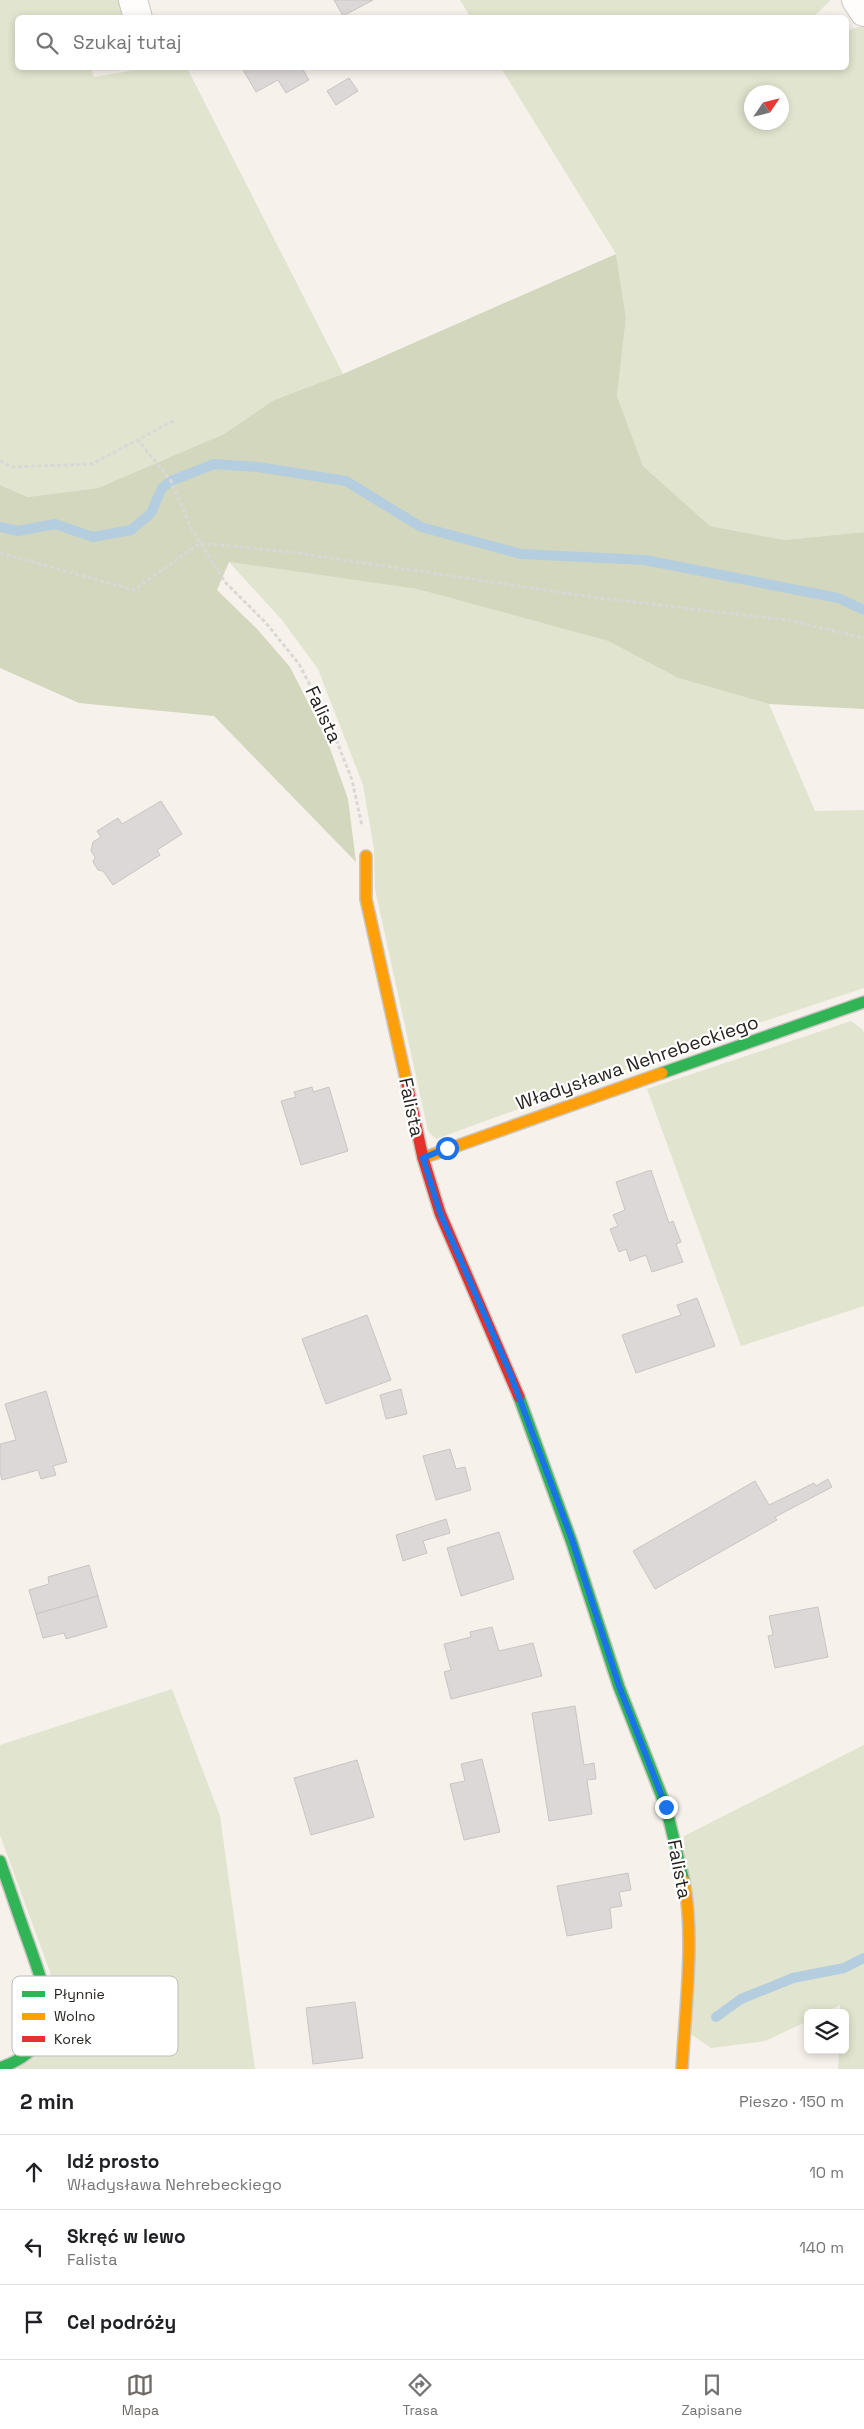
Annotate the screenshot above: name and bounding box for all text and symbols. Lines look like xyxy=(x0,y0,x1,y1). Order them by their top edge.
search box xyxy=(15,15,849,70)
icon: search xyxy=(33,29,61,57)
text: Szukaj tutaj xyxy=(73,30,181,55)
north arrow xyxy=(744,85,789,130)
street label: Falista xyxy=(300,682,348,747)
street label: Władysława Nehrebeckiego xyxy=(512,1009,762,1116)
street label: Falista xyxy=(393,1075,430,1139)
route start xyxy=(436,1137,459,1160)
route end xyxy=(655,1796,678,1819)
street label: Falista xyxy=(662,1837,697,1901)
legend xyxy=(12,1976,178,2056)
text: Płynnie xyxy=(54,1985,105,2003)
text: Wolno xyxy=(54,2007,95,2025)
map controls xyxy=(804,2009,849,2054)
button: layers xyxy=(804,2009,849,2054)
text: Korek xyxy=(54,2030,92,2048)
text: 2 min xyxy=(20,2088,74,2115)
text: Pieszo · 150 m xyxy=(739,2091,844,2112)
text: Idź prosto xyxy=(67,2149,159,2174)
icon: ahead xyxy=(20,2158,48,2186)
text: 10 m xyxy=(809,2162,844,2183)
text: Władysława Nehrebeckiego xyxy=(67,2174,282,2195)
text: Skręć w lewo xyxy=(67,2224,186,2249)
icon: left xyxy=(20,2233,48,2261)
text: 140 m xyxy=(799,2237,844,2258)
text: Falista xyxy=(67,2249,117,2270)
icon: arrive xyxy=(20,2308,48,2336)
text: Cel podróży xyxy=(67,2310,176,2335)
tab: Mapa xyxy=(122,2371,159,2419)
tab: Trasa xyxy=(402,2371,438,2419)
tab: Zapisane xyxy=(681,2371,742,2419)

